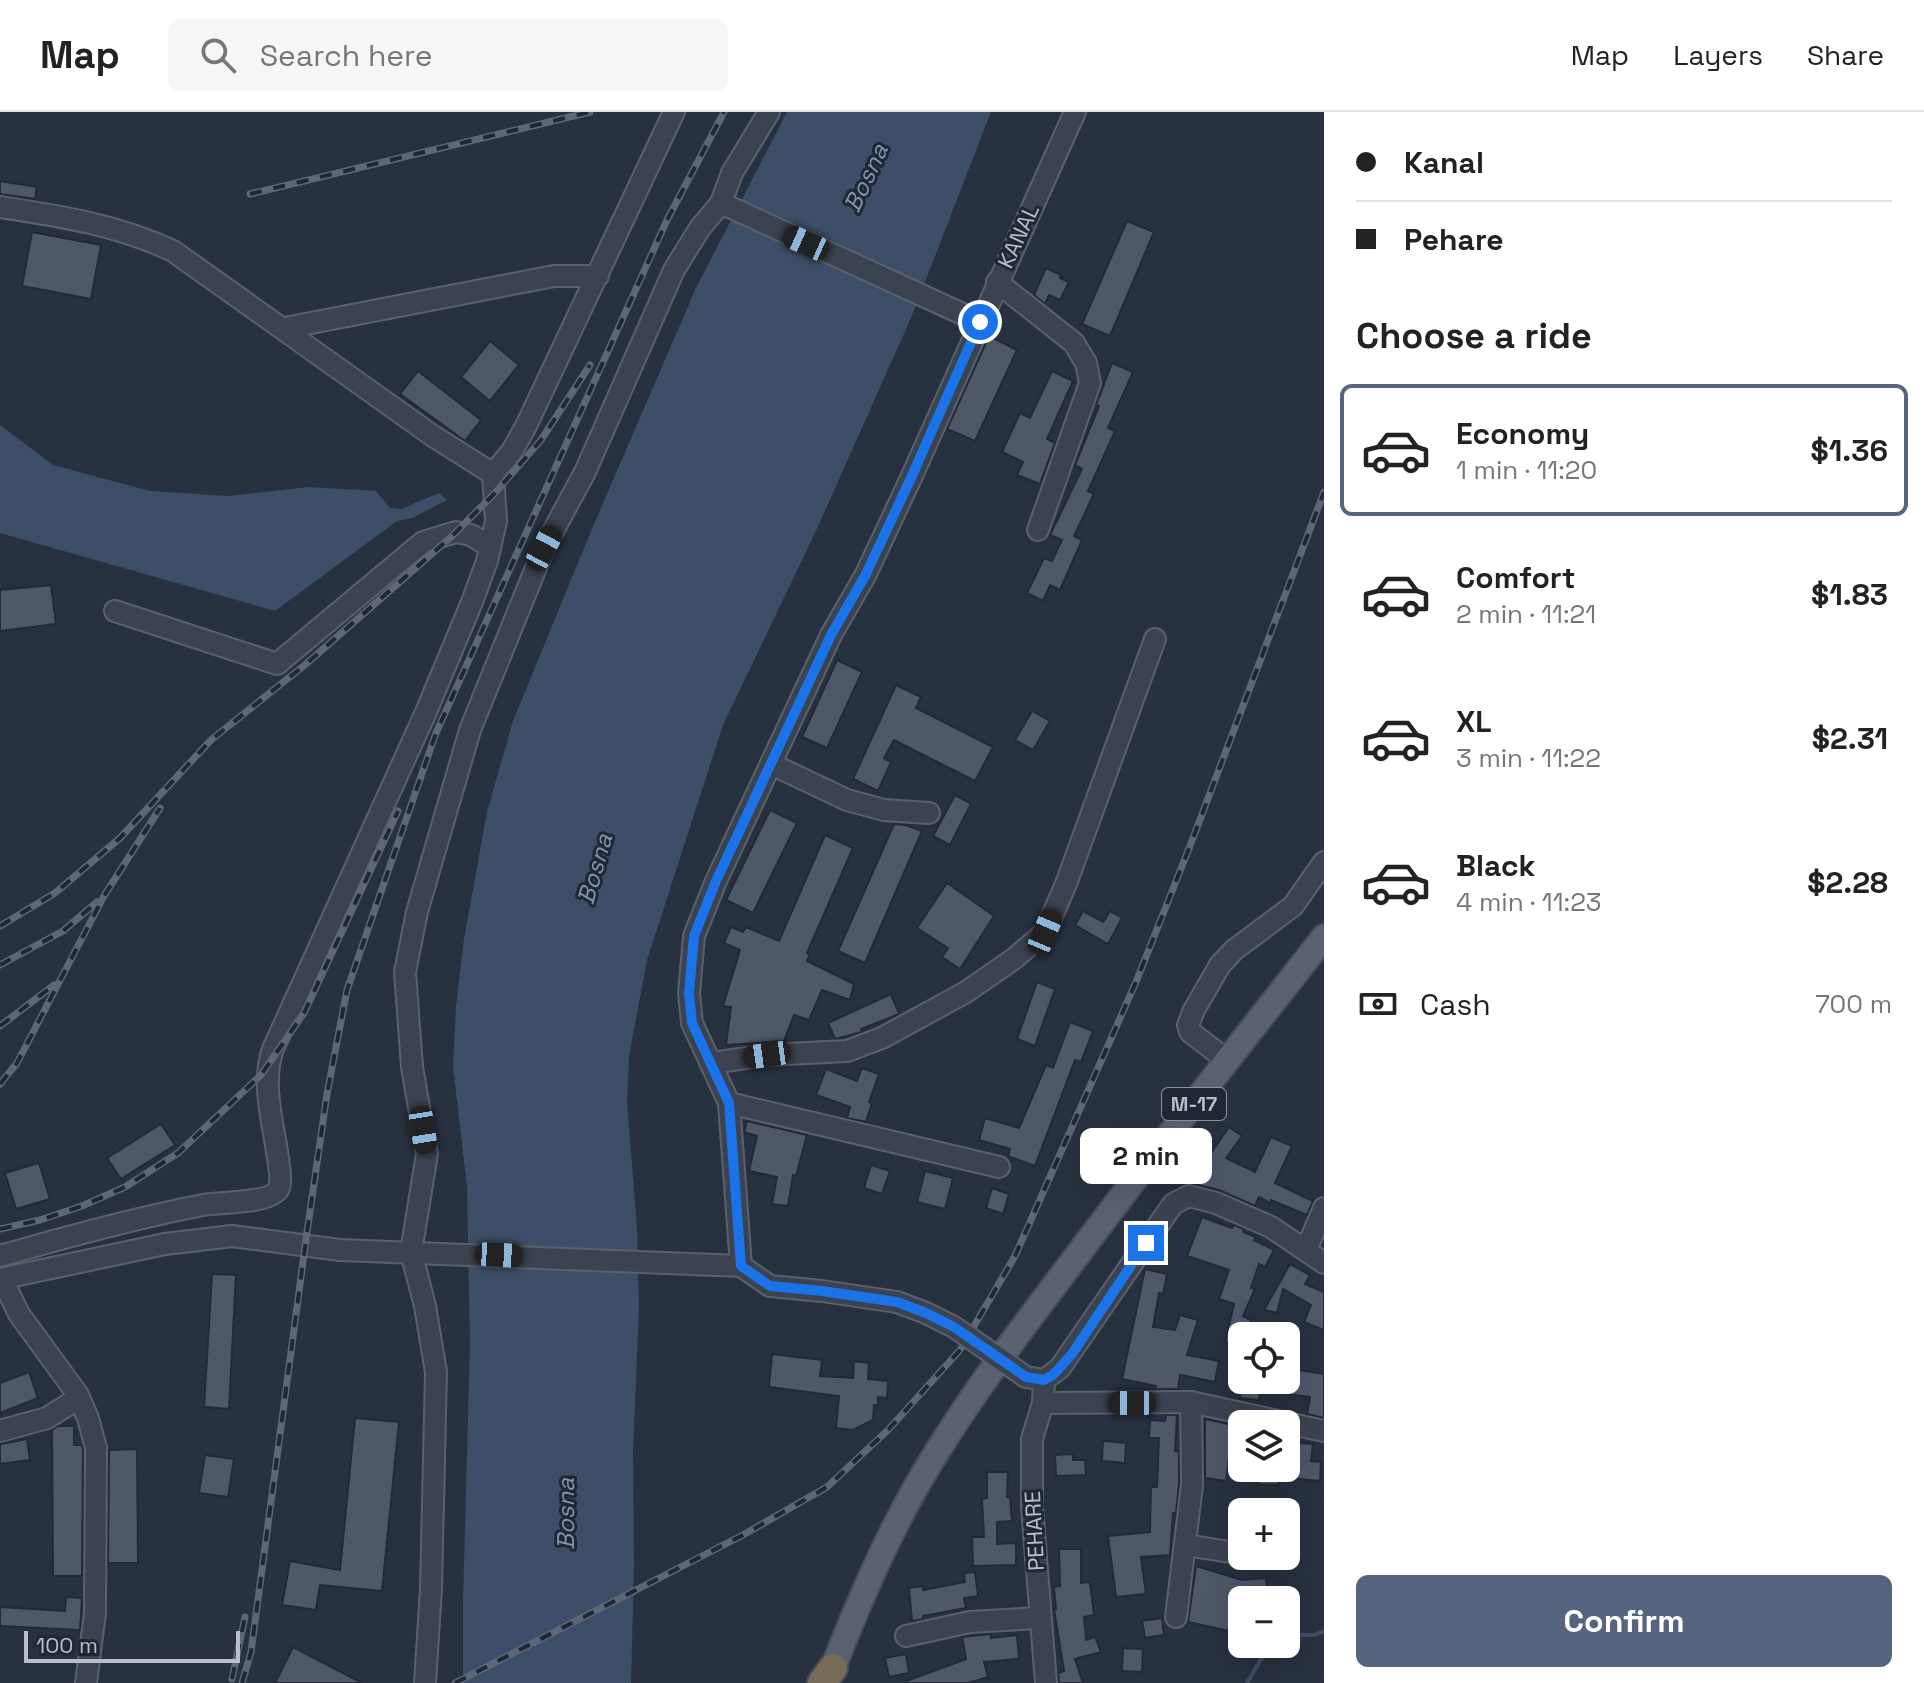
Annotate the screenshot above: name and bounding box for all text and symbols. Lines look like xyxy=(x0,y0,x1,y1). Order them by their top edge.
search box xyxy=(168,19,728,91)
text: Map xyxy=(40,31,120,79)
icon: search xyxy=(196,33,240,77)
text: Search here xyxy=(260,36,433,75)
text: Map xyxy=(1571,37,1629,73)
text: Layers xyxy=(1673,37,1763,73)
text: Share xyxy=(1807,37,1884,73)
water label: Bosna xyxy=(836,138,895,217)
text: Kanal xyxy=(1404,143,1484,182)
street label: KANAL xyxy=(991,199,1045,273)
text: Pehare xyxy=(1404,220,1504,259)
car xyxy=(779,222,833,264)
route start xyxy=(962,304,998,340)
text: Choose a ride xyxy=(1356,313,1592,359)
icon: car xyxy=(1360,414,1432,486)
text: Economy xyxy=(1456,414,1589,453)
text: $1.36 xyxy=(1811,431,1888,470)
text: 1 min · 11:20 xyxy=(1456,453,1597,487)
car xyxy=(522,521,566,575)
icon: car xyxy=(1360,558,1432,630)
text: Comfort xyxy=(1456,558,1575,597)
text: $1.83 xyxy=(1811,575,1888,614)
text: 2 min · 11:21 xyxy=(1456,597,1596,631)
icon: car xyxy=(1360,702,1432,774)
text: XL xyxy=(1456,702,1492,741)
text: $2.31 xyxy=(1812,719,1888,758)
text: 3 min · 11:22 xyxy=(1456,741,1601,775)
water label: Bosna xyxy=(570,830,619,908)
icon: car xyxy=(1360,846,1432,918)
text: Black xyxy=(1456,846,1535,885)
text: $2.28 xyxy=(1807,863,1888,902)
text: 4 min · 11:23 xyxy=(1456,885,1601,919)
car xyxy=(1025,905,1065,959)
icon: cash xyxy=(1356,982,1400,1026)
text: Cash xyxy=(1420,985,1491,1024)
text: 700 m xyxy=(1815,987,1892,1021)
car xyxy=(742,1040,792,1070)
road number: M-17 xyxy=(1162,1088,1226,1120)
car xyxy=(407,1104,439,1156)
callout: 2 min xyxy=(1080,1127,1212,1183)
text: 2 min xyxy=(1112,1139,1180,1173)
route end xyxy=(1128,1225,1164,1261)
car xyxy=(474,1242,524,1268)
map controls xyxy=(1228,1322,1300,1658)
button: locate xyxy=(1228,1322,1300,1394)
car xyxy=(1108,1391,1156,1415)
button: layers xyxy=(1228,1410,1300,1482)
water label: Bosna xyxy=(550,1478,581,1550)
street label: PEHARE xyxy=(1018,1490,1050,1572)
button: + xyxy=(1228,1498,1300,1570)
button: Confirm xyxy=(1356,1575,1892,1667)
button: − xyxy=(1228,1586,1300,1658)
scale bar xyxy=(24,1627,240,1663)
text: 100 m xyxy=(36,1631,98,1659)

